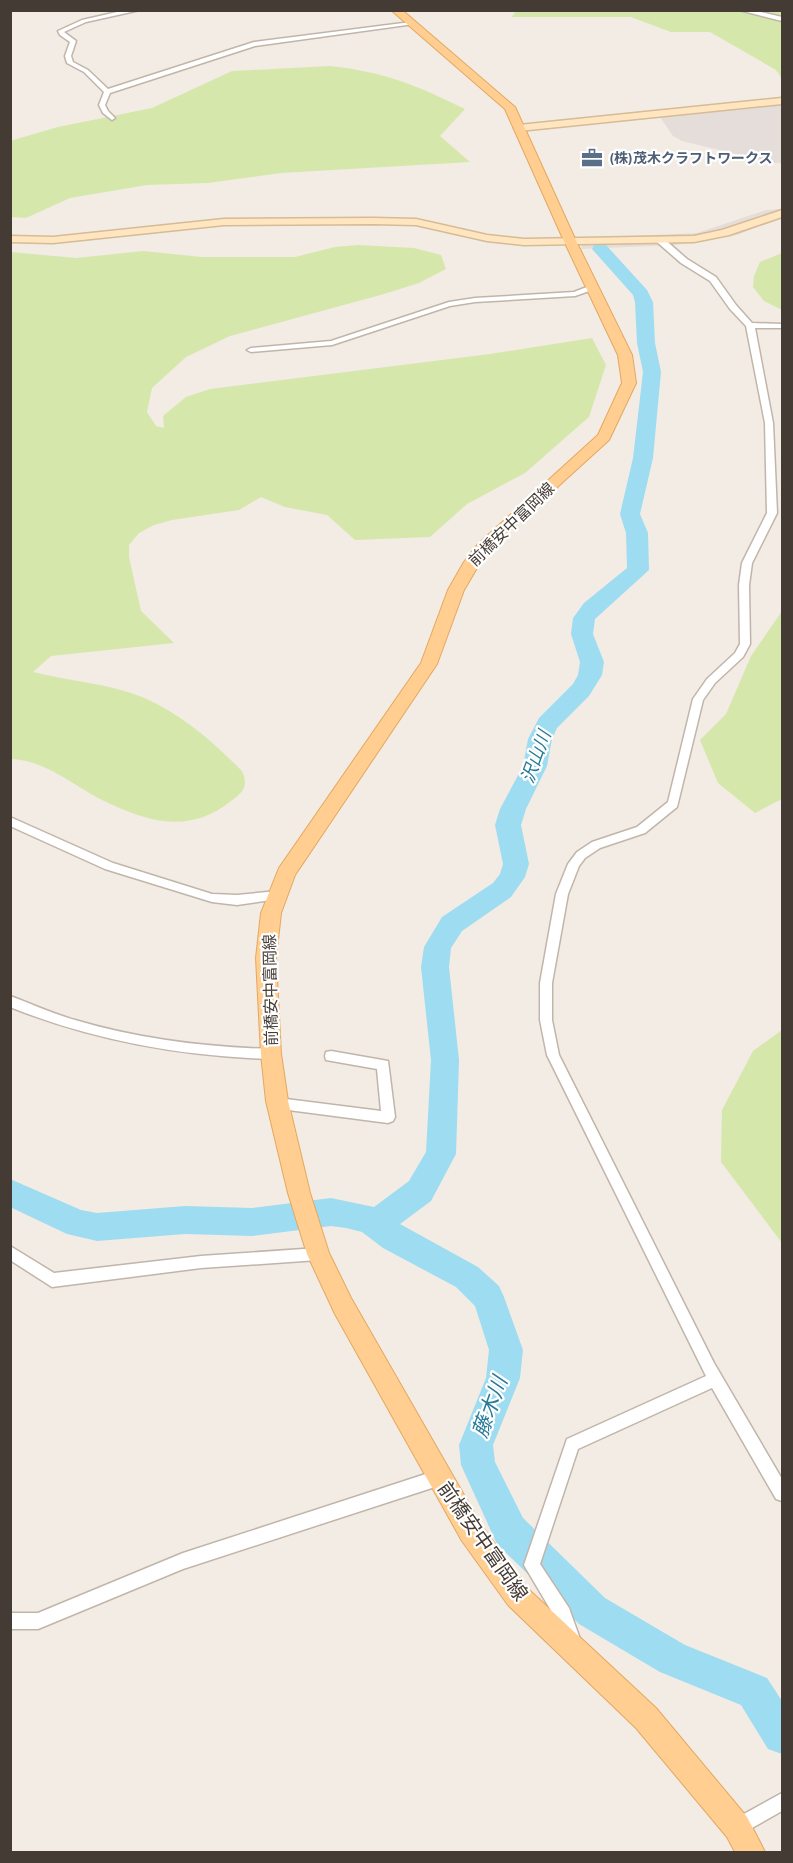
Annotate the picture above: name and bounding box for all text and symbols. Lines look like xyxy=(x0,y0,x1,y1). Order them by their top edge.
office icon: (株)茂木クラフトワークス xyxy=(580,146,604,170)
place label: (株)茂木クラフトワークス xyxy=(609,149,773,167)
street label: 前橋安中富岡線 xyxy=(464,478,558,570)
water label: 沢山川 xyxy=(515,726,556,786)
street label: 前橋安中富岡線 xyxy=(259,934,281,1046)
water label: 藤木川 xyxy=(466,1371,513,1441)
street label: 前橋安中富岡線 xyxy=(433,1476,534,1605)

